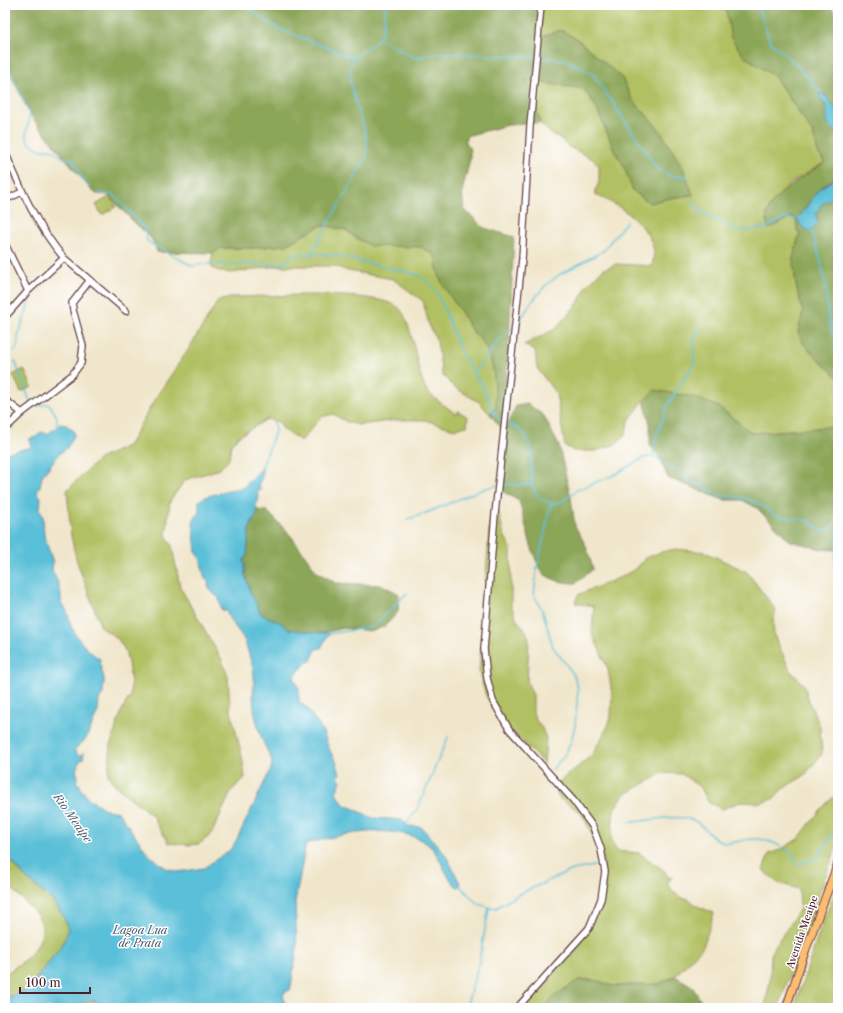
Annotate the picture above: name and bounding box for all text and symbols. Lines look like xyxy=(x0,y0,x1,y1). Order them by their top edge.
water label: Rio Meaípe xyxy=(50,790,96,846)
street label: Avenida Meaípe xyxy=(783,893,821,971)
water label: Lagoa Lua de Prata xyxy=(112,923,168,950)
scale bar xyxy=(20,969,90,995)
text: 100 m xyxy=(26,975,61,990)

